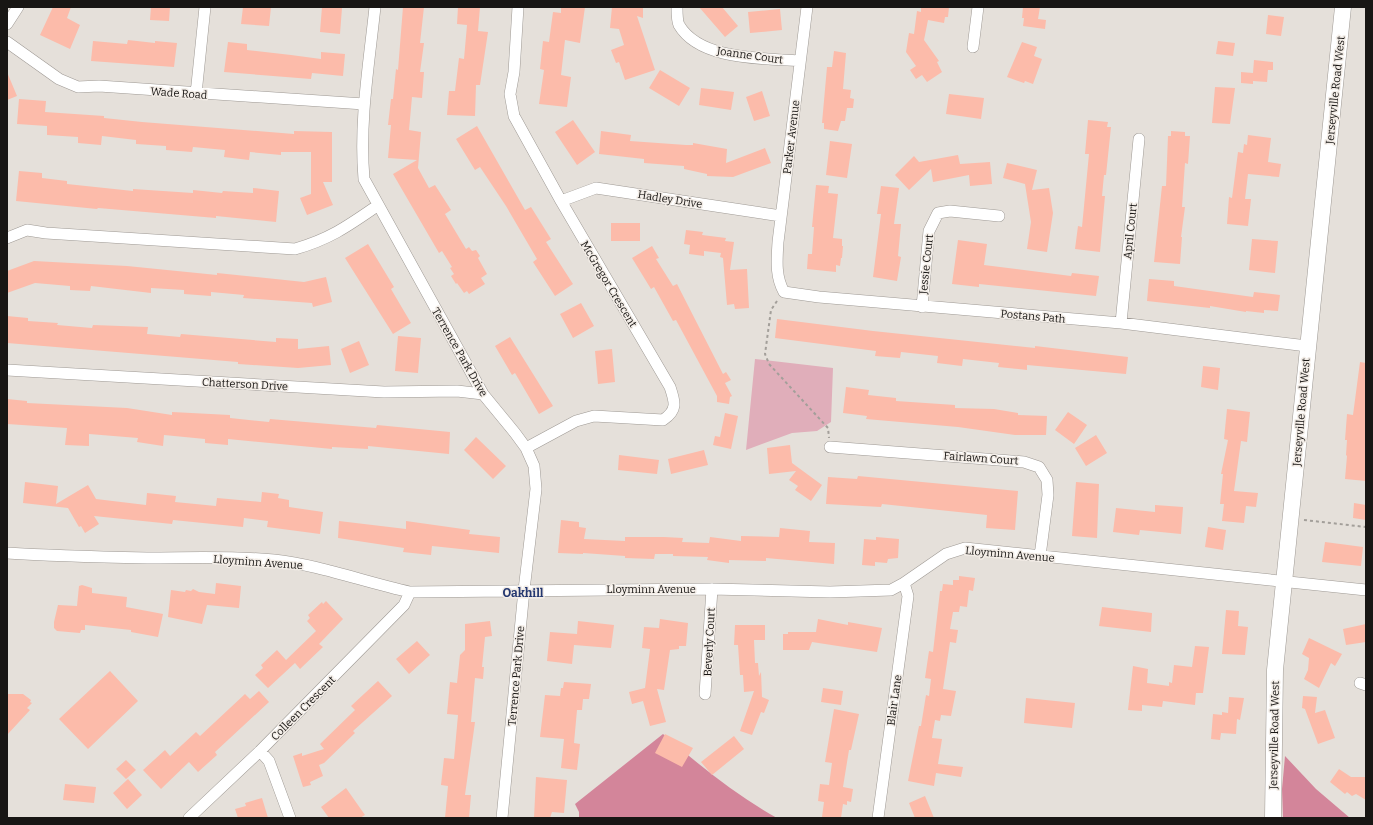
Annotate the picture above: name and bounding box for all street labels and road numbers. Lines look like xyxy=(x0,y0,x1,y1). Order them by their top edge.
street label: Jerseyville Road West xyxy=(1323,35,1348,146)
street label: Joanne Court xyxy=(715,44,784,67)
street label: Wade Road xyxy=(150,85,208,102)
street label: Parker Avenue xyxy=(781,99,802,175)
street label: Hadley Drive xyxy=(637,188,703,211)
street label: April Court xyxy=(1121,202,1140,260)
street label: Jessie Court xyxy=(917,233,936,296)
street label: McGregor Crescent xyxy=(578,239,640,330)
street label: Terrence Park Drive xyxy=(429,306,490,399)
street label: Postans Path xyxy=(1000,307,1066,326)
street label: Jerseyville Road West xyxy=(1290,357,1313,468)
street label: Chatterson Drive xyxy=(202,376,288,393)
street label: Fairlawn Court xyxy=(943,449,1019,468)
street label: Lloyminn Avenue xyxy=(965,544,1055,565)
street label: Lloyminn Avenue xyxy=(213,553,303,572)
street label: Lloyminn Avenue xyxy=(606,583,696,596)
street label: Beverly Court xyxy=(701,607,718,677)
street label: Terrence Park Drive xyxy=(506,625,527,727)
street label: Colleen Crescent xyxy=(268,673,338,743)
street label: Blair Lane xyxy=(884,674,904,726)
street label: Jerseyville Road West xyxy=(1267,681,1282,790)

